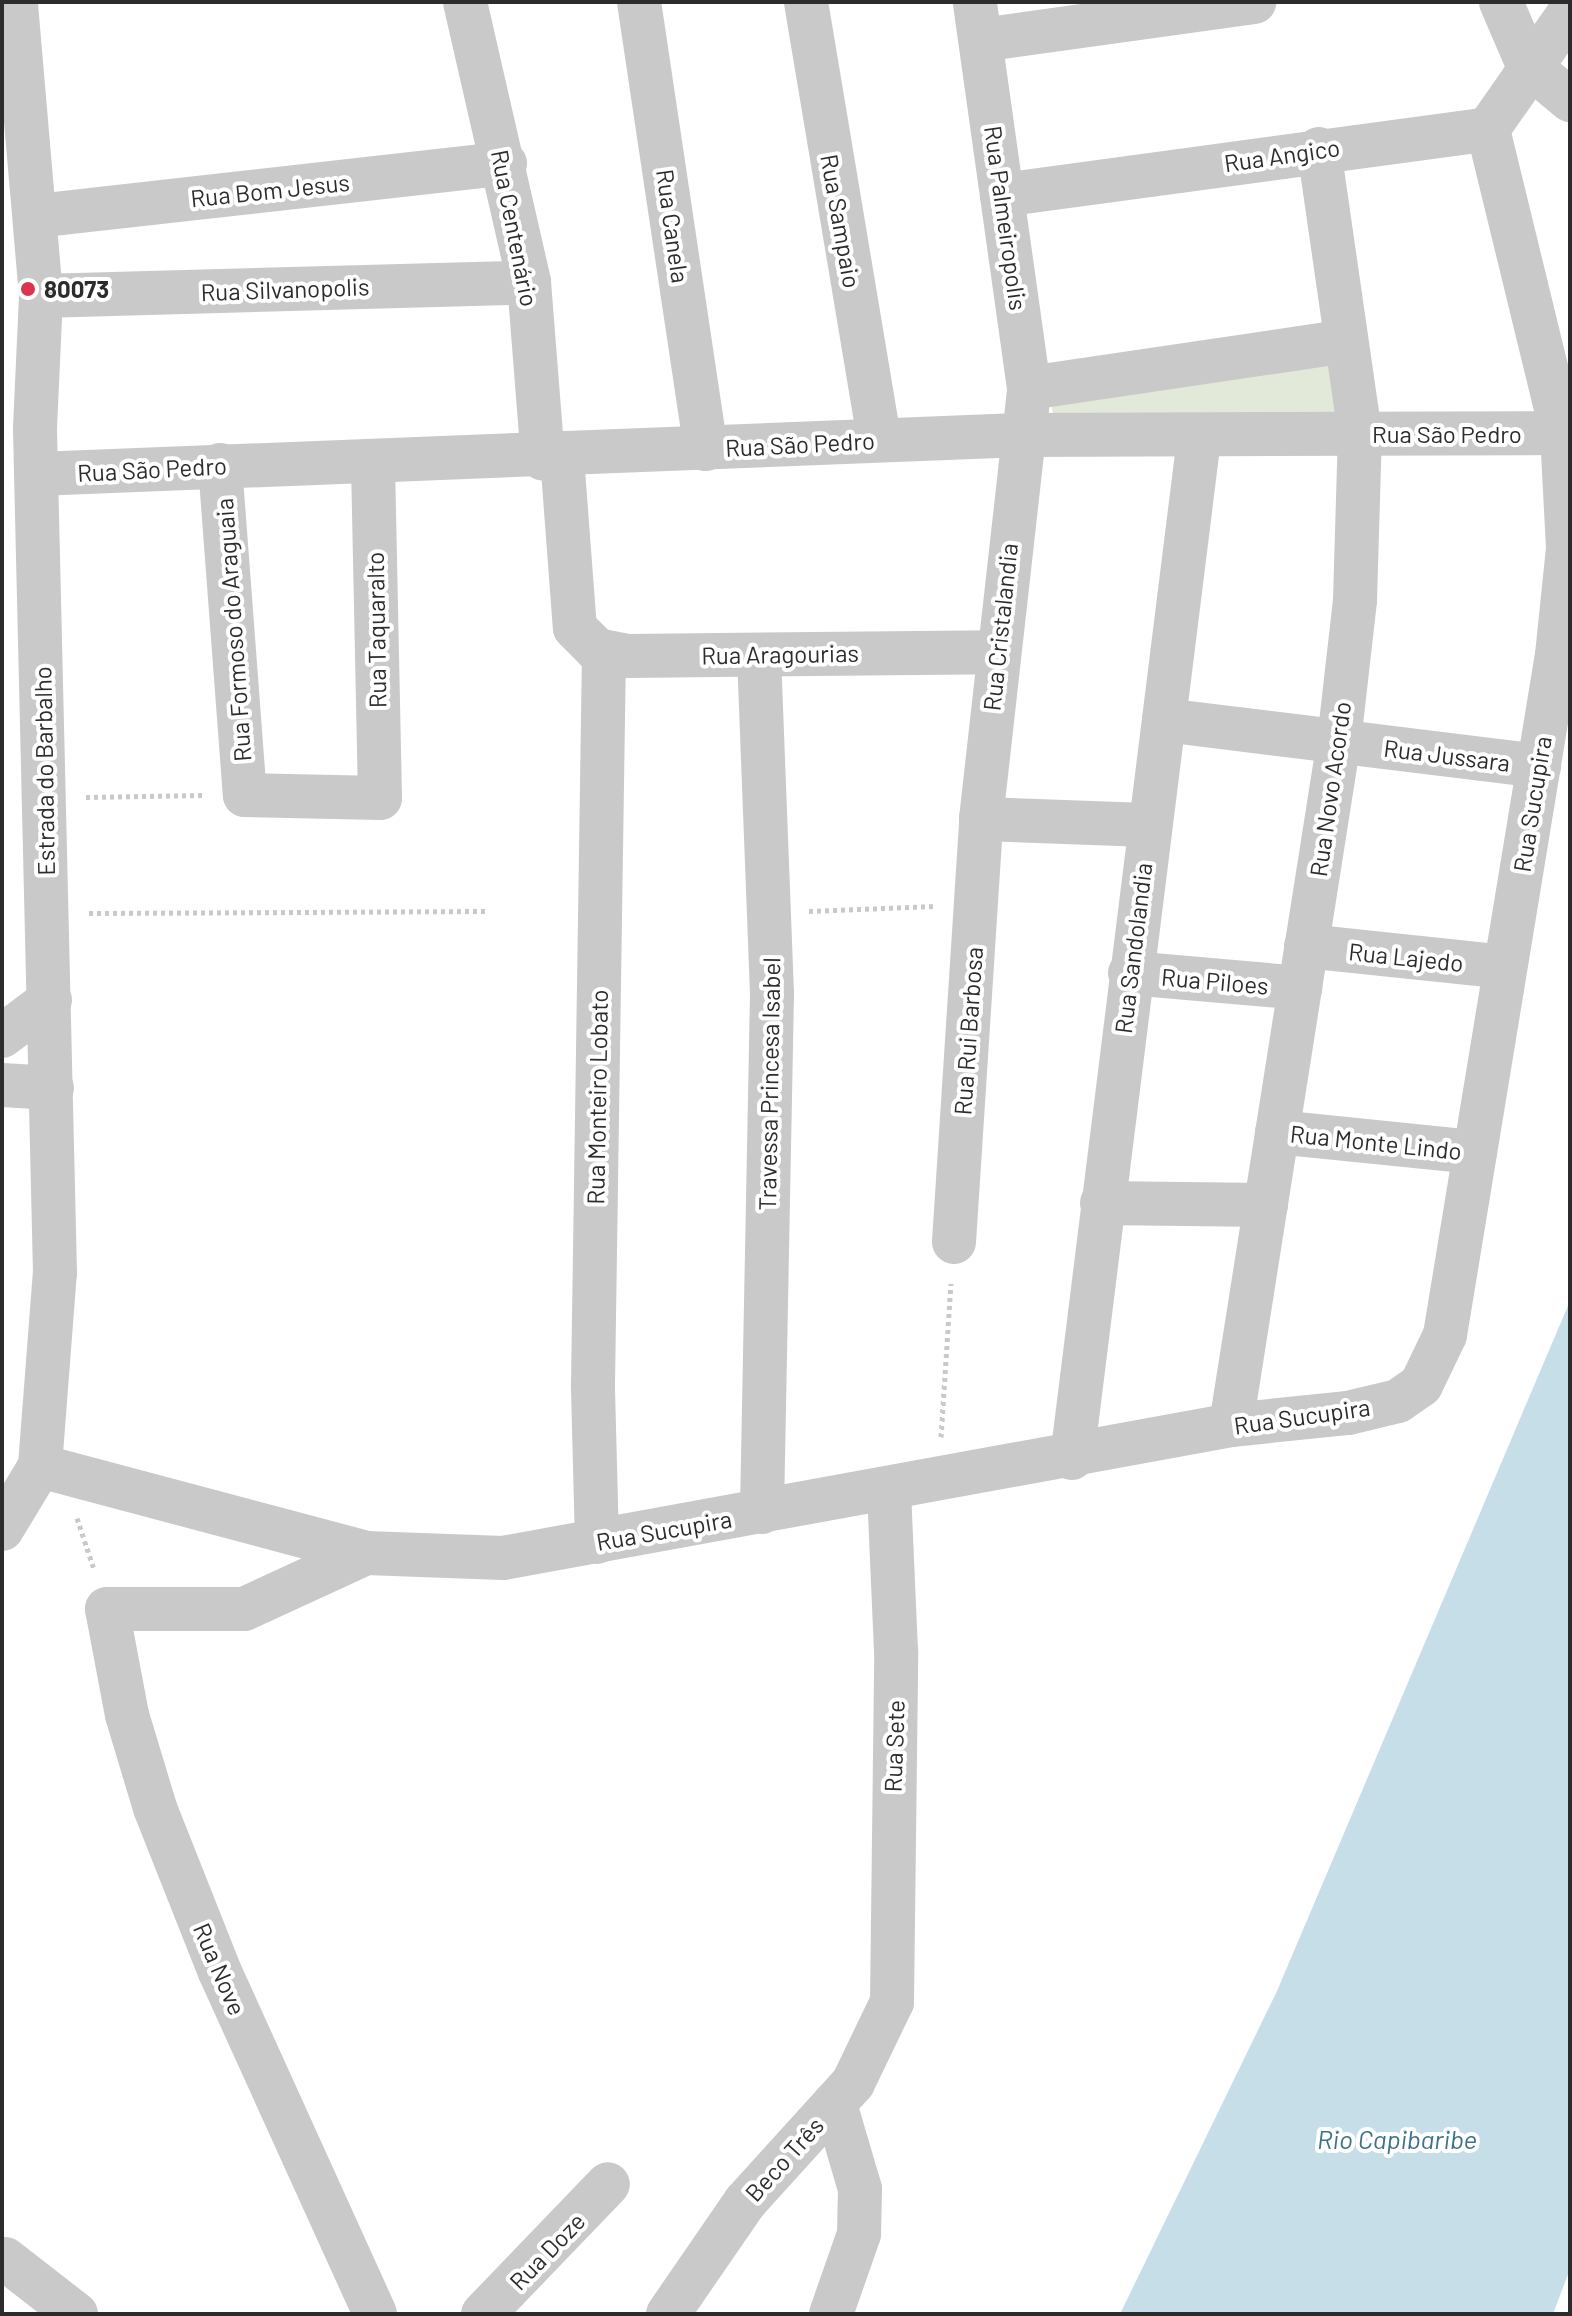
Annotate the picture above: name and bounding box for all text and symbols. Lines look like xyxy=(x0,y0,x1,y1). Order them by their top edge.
street label: Rua Palmeiropolis xyxy=(979,124,1033,312)
street label: Rua Angico xyxy=(1222,133,1342,177)
street label: Rua Centenário xyxy=(486,147,544,309)
street label: Rua Sampaio xyxy=(815,152,867,290)
street label: Rua Bom Jesus xyxy=(189,167,351,213)
street label: Rua Canela xyxy=(651,167,695,285)
street label: Rua Silvanopolis xyxy=(200,272,370,306)
place label: 80073 xyxy=(44,275,109,303)
marker: 80073 xyxy=(19,280,37,298)
street label: Rua São Pedro xyxy=(1372,420,1522,448)
street label: Rua São Pedro xyxy=(724,426,876,462)
street label: Rua São Pedro xyxy=(76,451,228,487)
street label: Rua Formoso do Araguaia xyxy=(209,497,257,763)
street label: Rua Cristalandia xyxy=(977,542,1023,712)
street label: Rua Taquaralto xyxy=(360,552,392,708)
street label: Rua Aragourias xyxy=(701,638,859,670)
street label: Estrada do Barbalho xyxy=(28,666,60,876)
street label: Rua Novo Acordo xyxy=(1303,699,1357,879)
street label: Rua Jussara xyxy=(1382,733,1512,777)
street label: Rua Sucupira xyxy=(1507,734,1557,874)
street label: Rua Sandolandia xyxy=(1108,861,1158,1035)
street label: Rua Lajedo xyxy=(1347,937,1465,977)
street label: Rua Rui Barbosa xyxy=(948,946,988,1116)
street label: Travessa Princesa Isabel xyxy=(752,957,786,1211)
street label: Rua Piloes xyxy=(1160,962,1270,1000)
street label: Rua Monteiro Lobato xyxy=(581,989,613,1205)
street label: Rua Monte Lindo xyxy=(1289,1119,1463,1165)
street label: Rua Sucupira xyxy=(1232,1392,1372,1440)
street label: Rua Sucupira xyxy=(594,1504,734,1556)
street label: Rua Sete xyxy=(878,1699,910,1793)
street label: Rua Nove xyxy=(188,1919,252,2019)
street label: Beco Três xyxy=(739,2111,829,2207)
water label: Rio Capibaribe xyxy=(1317,2123,1477,2155)
street label: Rua Doze xyxy=(503,2206,591,2296)

